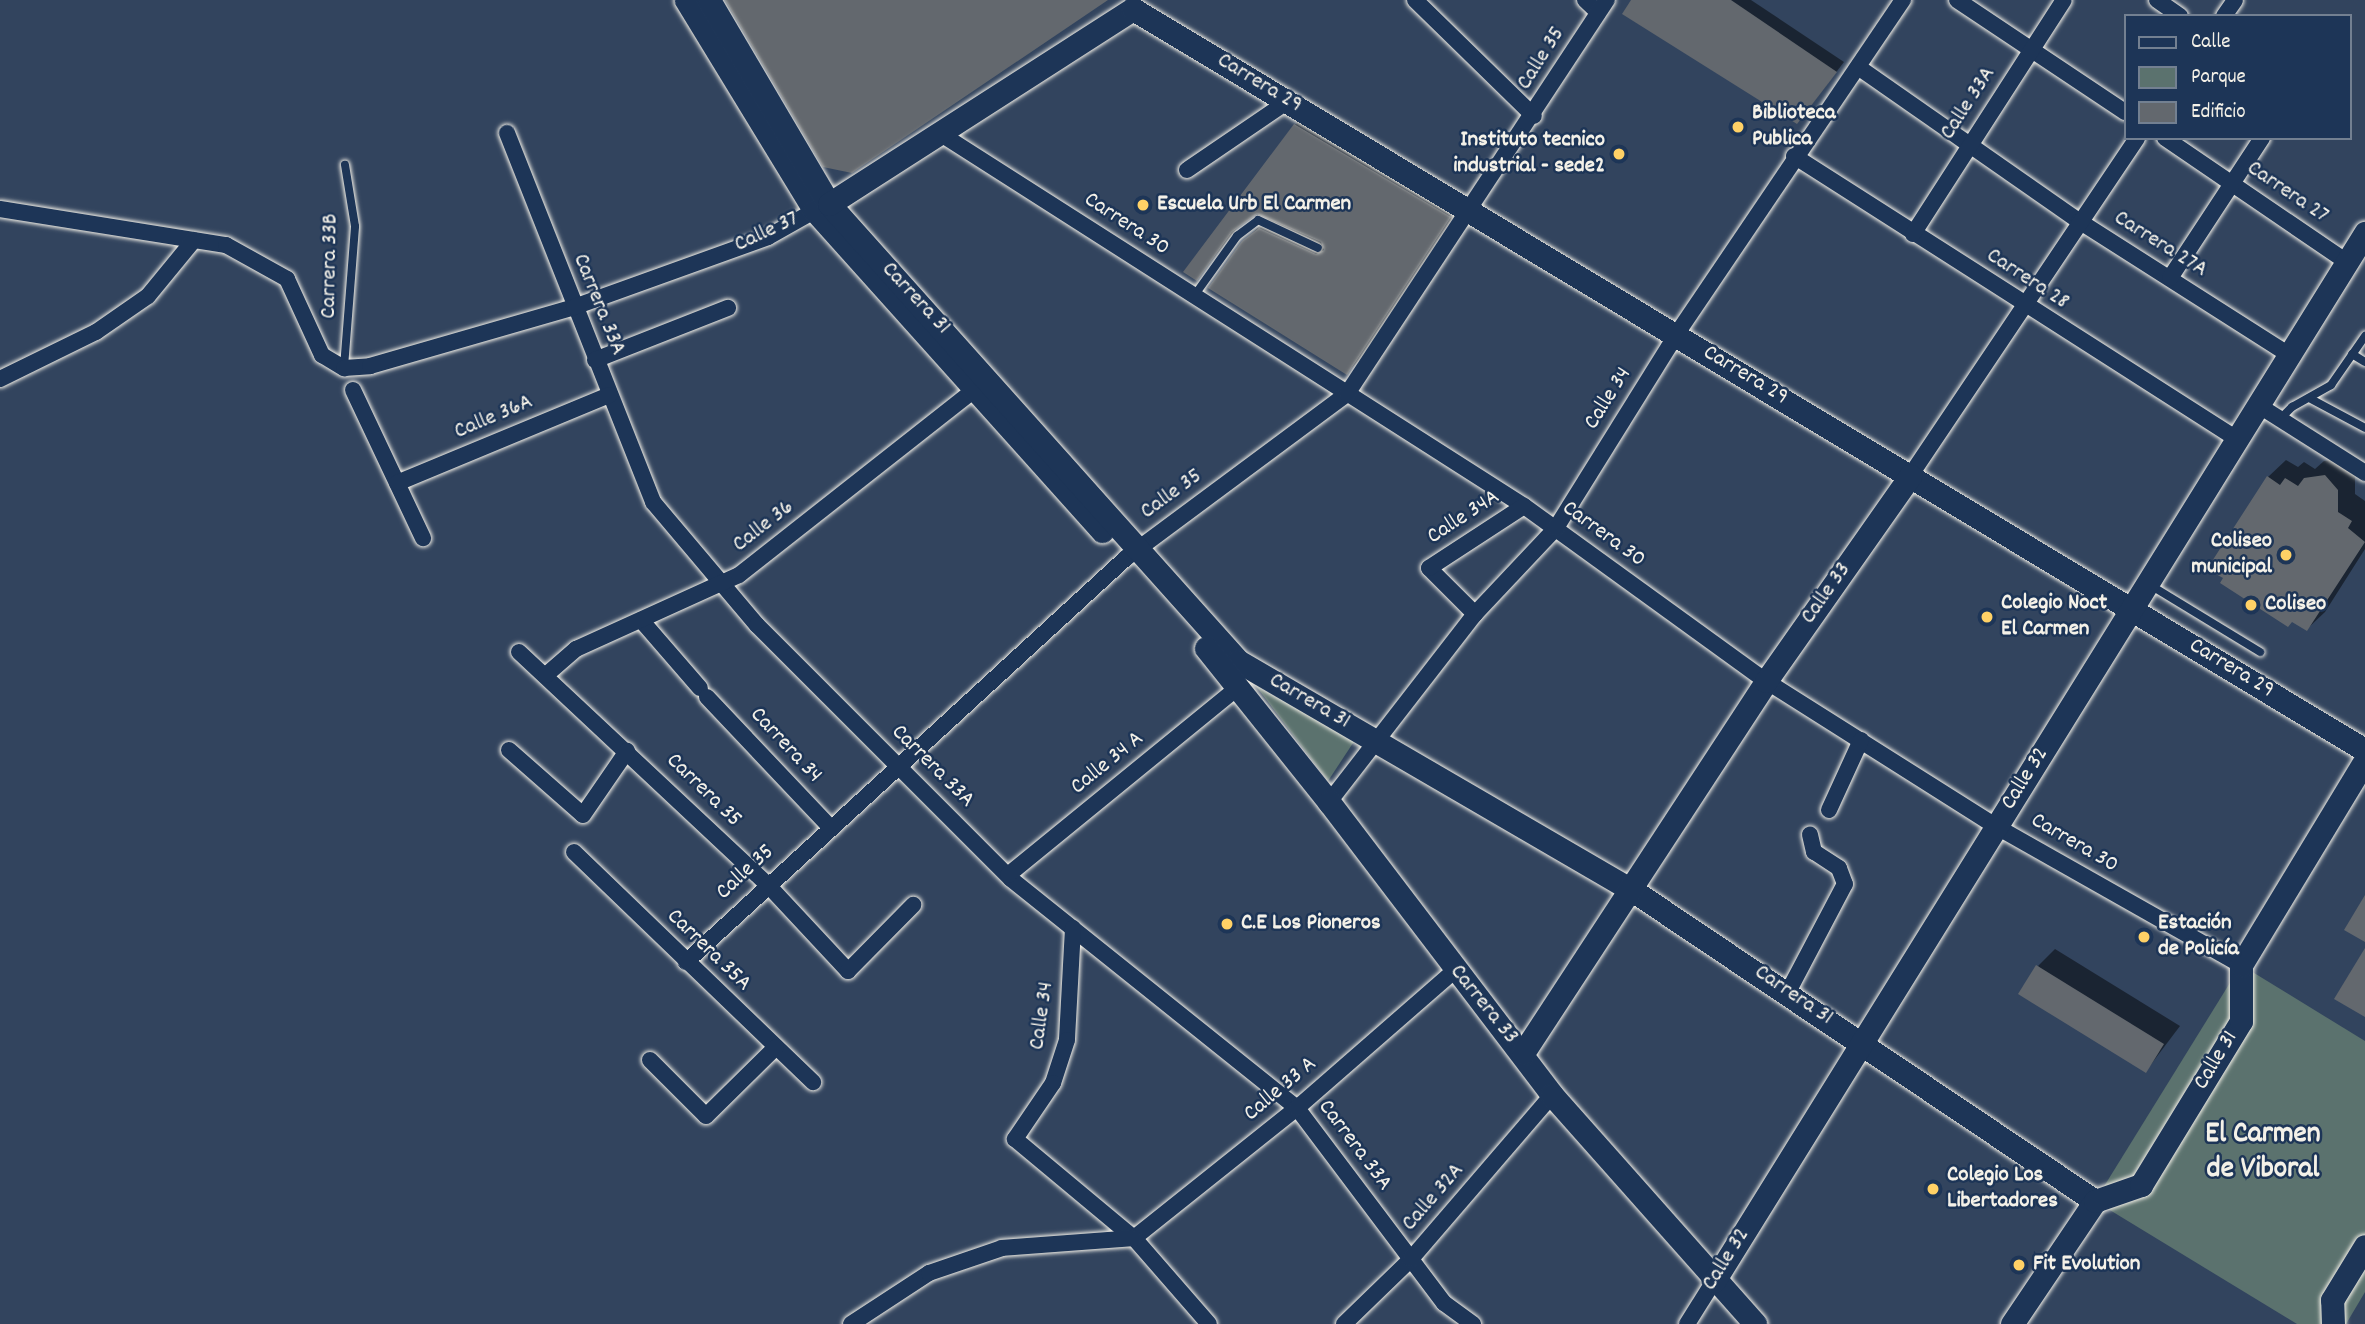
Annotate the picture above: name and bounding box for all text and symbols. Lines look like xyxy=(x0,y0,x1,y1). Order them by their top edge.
legend xyxy=(2124,14,2351,140)
street label: Calle 35 xyxy=(1512,22,1572,96)
text: Calle xyxy=(2191,28,2230,58)
street label: Carrera 29 xyxy=(1211,48,1307,120)
street label: Calle 33A xyxy=(1935,62,2003,146)
text: Parque xyxy=(2191,63,2246,93)
text: Edificio xyxy=(2191,98,2246,128)
place label: Biblioteca Publica xyxy=(1752,100,1836,154)
marker: Biblioteca Publica xyxy=(1730,119,1746,135)
place label: Instituto tecnico industrial - sede2 xyxy=(1453,127,1605,181)
marker: Instituto tecnico industrial - sede2 xyxy=(1611,146,1627,162)
street label: Carrera 27 xyxy=(2241,156,2333,230)
street label: Carrera 30 xyxy=(1078,187,1174,263)
place label: Escuela Urb El Carmen xyxy=(1157,191,1351,219)
marker: Escuela Urb El Carmen xyxy=(1135,197,1151,213)
street label: Carrera 27A xyxy=(2108,205,2212,285)
street label: Calle 37 xyxy=(731,206,803,260)
street label: Carrera 33B xyxy=(316,213,346,319)
street label: Carrera 28 xyxy=(1980,243,2074,317)
street label: Carrera 33A xyxy=(565,250,631,360)
street label: Carrera 31 xyxy=(875,257,955,341)
street label: Carrera 29 xyxy=(1697,340,1793,412)
street label: Calle 34 xyxy=(1579,363,1639,435)
street label: Calle 36A xyxy=(451,389,537,447)
street label: Calle 35 xyxy=(1136,463,1208,527)
street label: Calle 34A xyxy=(1423,484,1505,552)
street label: Calle 36 xyxy=(728,495,800,559)
street label: Carrera 30 xyxy=(1556,495,1650,575)
place label: Coliseo municipal xyxy=(2191,528,2272,582)
marker: Coliseo municipal xyxy=(2278,547,2294,563)
street label: Calle 33 xyxy=(1796,558,1858,630)
place label: Colegio Noct El Carmen xyxy=(2001,590,2107,644)
place label: Coliseo xyxy=(2265,591,2326,619)
marker: Coliseo xyxy=(2243,597,2259,613)
marker: Colegio Noct El Carmen xyxy=(1979,609,1995,625)
street label: Carrera 29 xyxy=(2183,633,2279,705)
street label: Carrera 31 xyxy=(1263,668,1355,736)
street label: Carrera 34 xyxy=(743,702,827,790)
street label: Carrera 33A xyxy=(884,719,980,815)
street label: Calle 34 A xyxy=(1066,726,1150,802)
street label: Calle 32 xyxy=(1996,743,2056,815)
street label: Carrera 35 xyxy=(659,748,747,834)
street label: Carrera 30 xyxy=(2025,808,2123,880)
street label: Calle 35 xyxy=(711,839,781,907)
street label: Carrera 35A xyxy=(660,904,756,998)
place label: C.E Los Pioneros xyxy=(1241,910,1381,938)
place label: Estación de Policía xyxy=(2158,910,2239,964)
marker: C.E Los Pioneros xyxy=(1219,916,1235,932)
marker: Estación de Policía xyxy=(2136,929,2152,945)
street label: Carrera 33 xyxy=(1443,960,1523,1050)
street label: Carrera 31 xyxy=(1748,960,1838,1032)
street label: Calle 34 xyxy=(1025,980,1061,1052)
street label: Calle 31 xyxy=(2189,1027,2245,1095)
street label: Calle 33 A xyxy=(1239,1052,1323,1128)
street label: Carrera 33A xyxy=(1311,1095,1397,1197)
district label: El Carmen de Viboral xyxy=(2205,1118,2321,1188)
street label: Calle 32A xyxy=(1397,1158,1471,1238)
place label: Colegio Los Libertadores xyxy=(1947,1162,2058,1216)
marker: Colegio Los Libertadores xyxy=(1925,1181,1941,1197)
street label: Calle 32 xyxy=(1697,1224,1757,1296)
place label: Fit Evolution xyxy=(2033,1251,2140,1279)
marker: Fit Evolution xyxy=(2011,1257,2027,1273)

